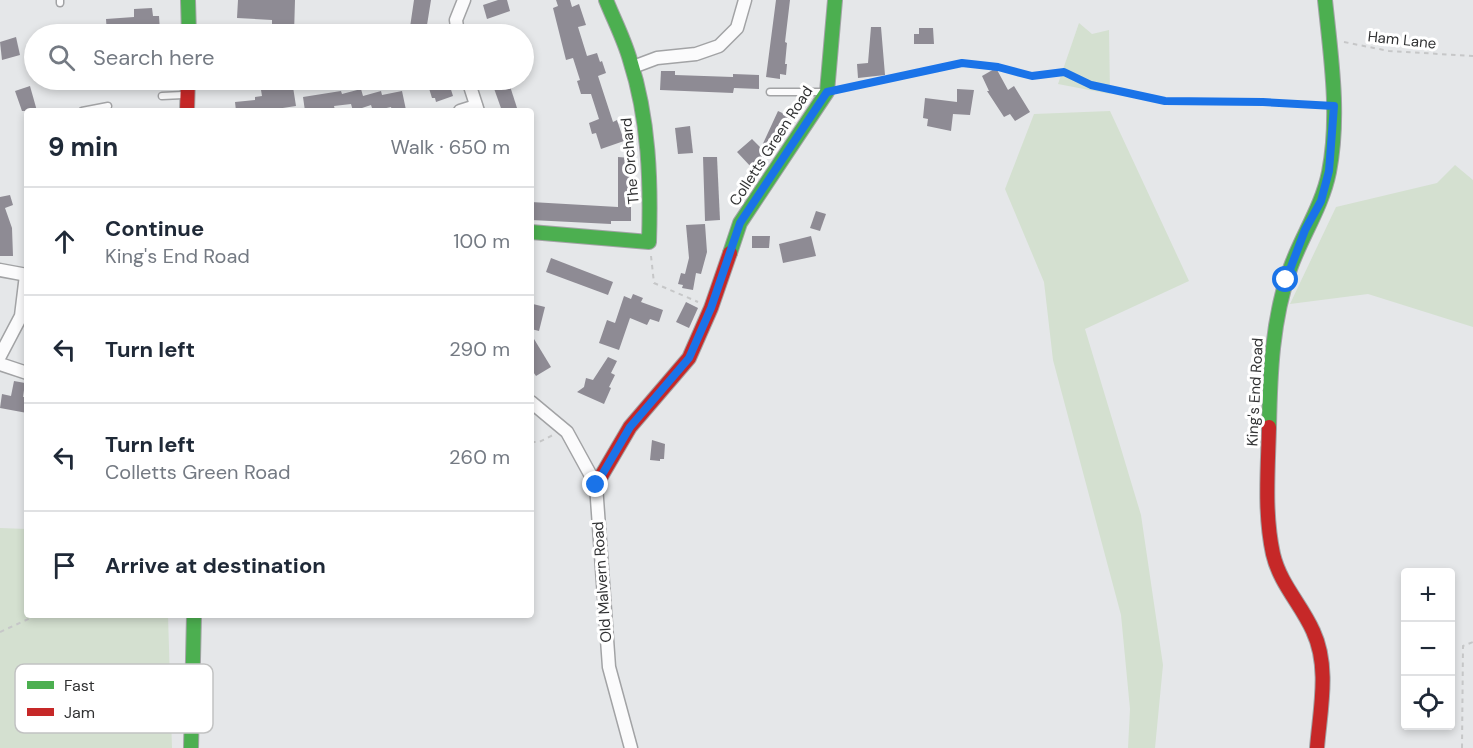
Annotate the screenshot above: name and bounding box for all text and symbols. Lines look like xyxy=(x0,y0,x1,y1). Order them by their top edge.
search box xyxy=(24,24,534,90)
street label: Ham Lane xyxy=(1367,26,1437,54)
icon: search xyxy=(45,41,78,74)
text: Search here xyxy=(93,43,214,72)
street label: Colletts Green Road xyxy=(725,82,817,210)
street label: The Orchard xyxy=(616,117,644,205)
text: 9 min xyxy=(48,130,118,164)
text: Walk · 650 m xyxy=(390,134,510,160)
text: Continue xyxy=(105,214,204,243)
icon: ahead xyxy=(48,225,81,258)
text: 100 m xyxy=(453,228,510,254)
text: King's End Road xyxy=(105,243,250,269)
route start xyxy=(1272,266,1298,292)
icon: left xyxy=(48,333,81,366)
text: Turn left xyxy=(105,335,195,364)
text: 290 m xyxy=(449,336,510,362)
street label: King's End Road xyxy=(1242,337,1268,447)
text: Turn left xyxy=(105,430,195,459)
icon: left xyxy=(48,441,81,474)
text: 260 m xyxy=(449,444,510,470)
text: Colletts Green Road xyxy=(105,459,290,485)
route end xyxy=(582,471,608,497)
street label: Old Malvern Road xyxy=(588,521,616,643)
icon: arrive xyxy=(48,549,81,582)
text: Arrive at destination xyxy=(105,551,326,580)
map controls xyxy=(1401,568,1455,730)
button: + xyxy=(1401,568,1455,622)
button: − xyxy=(1401,622,1455,676)
legend xyxy=(15,664,213,733)
text: Fast xyxy=(64,675,95,696)
button: locate xyxy=(1401,676,1455,730)
text: Jam xyxy=(64,702,95,723)

